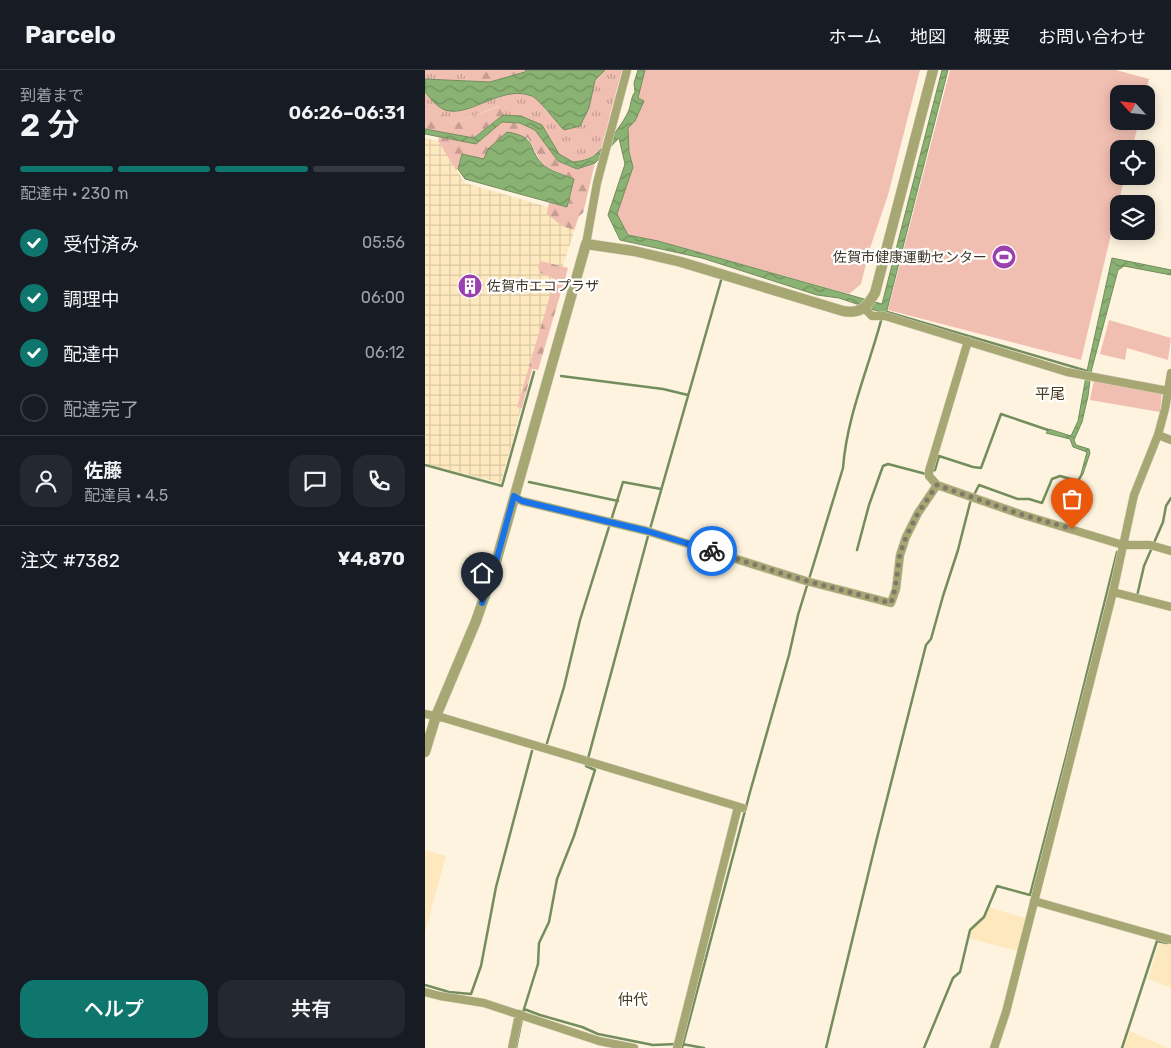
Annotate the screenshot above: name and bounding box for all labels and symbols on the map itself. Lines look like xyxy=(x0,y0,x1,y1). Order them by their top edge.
north arrow xyxy=(1110,85,1155,130)
sports icon: 佐賀市健康運動センター xyxy=(991,244,1017,270)
place label: 佐賀市健康運動センター xyxy=(833,249,987,266)
building icon: 佐賀市エコプラザ xyxy=(457,273,483,299)
place label: 佐賀市エコプラザ xyxy=(487,278,599,295)
district label: 平尾 xyxy=(1035,385,1065,403)
pin xyxy=(1051,478,1093,529)
courier xyxy=(687,526,737,576)
pin xyxy=(461,552,503,603)
district label: 仲代 xyxy=(618,991,648,1009)

